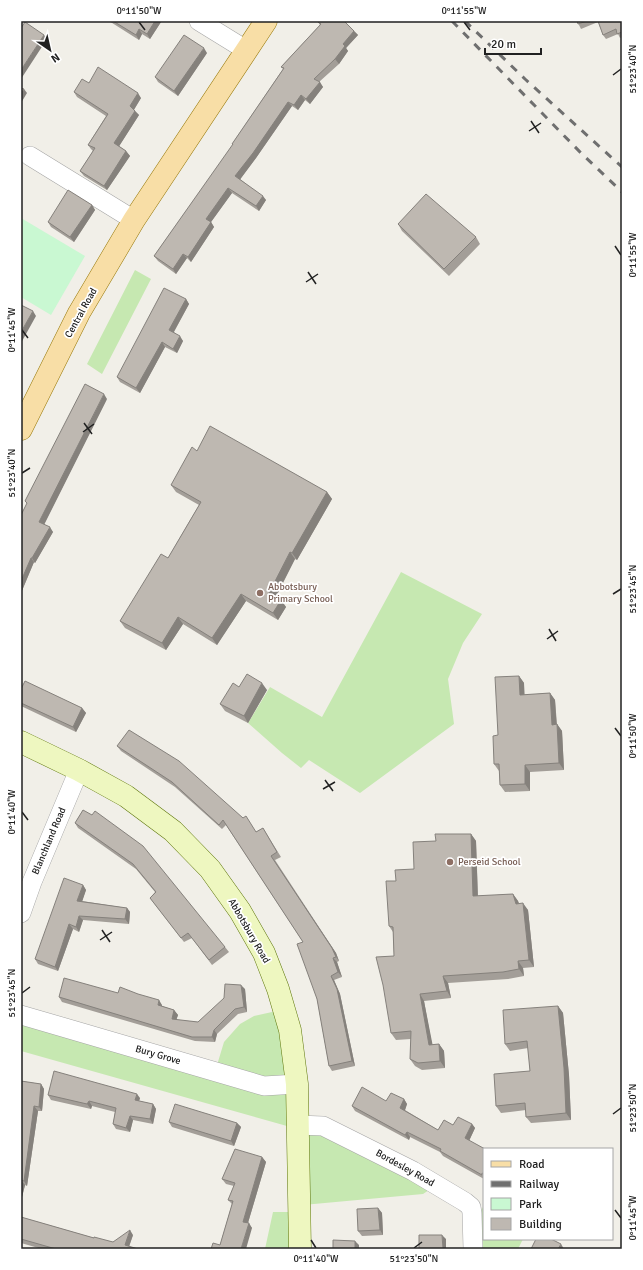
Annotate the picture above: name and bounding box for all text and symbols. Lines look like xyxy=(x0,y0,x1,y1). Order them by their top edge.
text: 0°11'50"W xyxy=(116,5,162,17)
text: 0°11'55"W xyxy=(441,5,487,17)
north arrow xyxy=(30,30,70,70)
scale bar xyxy=(485,30,541,56)
text: 20 m xyxy=(491,37,516,52)
text: 51°23'40"N xyxy=(627,45,639,93)
text: N xyxy=(49,50,62,65)
text: 0°11'55"W xyxy=(627,232,639,278)
street label: Central Road xyxy=(62,286,100,340)
text: 0°11'45"W xyxy=(6,307,18,353)
text: 51°23'40"N xyxy=(6,449,18,497)
text: 51°23'45"N xyxy=(627,565,639,613)
place label: Abbotsbury Primary School xyxy=(268,581,333,605)
marker: Abbotsbury Primary School xyxy=(255,588,265,598)
text: 0°11'50"W xyxy=(627,713,639,759)
text: 0°11'40"W xyxy=(6,789,18,835)
street label: Blanchland Road xyxy=(29,805,69,877)
place label: Perseid School xyxy=(458,856,521,868)
marker: Perseid School xyxy=(445,857,455,867)
street label: Abbotsbury Road xyxy=(226,897,272,965)
text: 51°23'45"N xyxy=(6,969,18,1017)
street label: Bury Grove xyxy=(134,1043,182,1067)
text: 51°23'50"N xyxy=(627,1084,639,1132)
street label: Bordesley Road xyxy=(373,1147,437,1189)
legend xyxy=(483,1148,613,1240)
text: Road xyxy=(519,1157,545,1172)
text: Railway xyxy=(519,1177,559,1192)
text: 0°11'45"W xyxy=(627,1195,639,1241)
text: Park xyxy=(519,1197,542,1212)
text: Building xyxy=(519,1217,562,1232)
text: 0°11'40"W xyxy=(293,1253,339,1265)
text: 51°23'50"N xyxy=(390,1253,438,1265)

